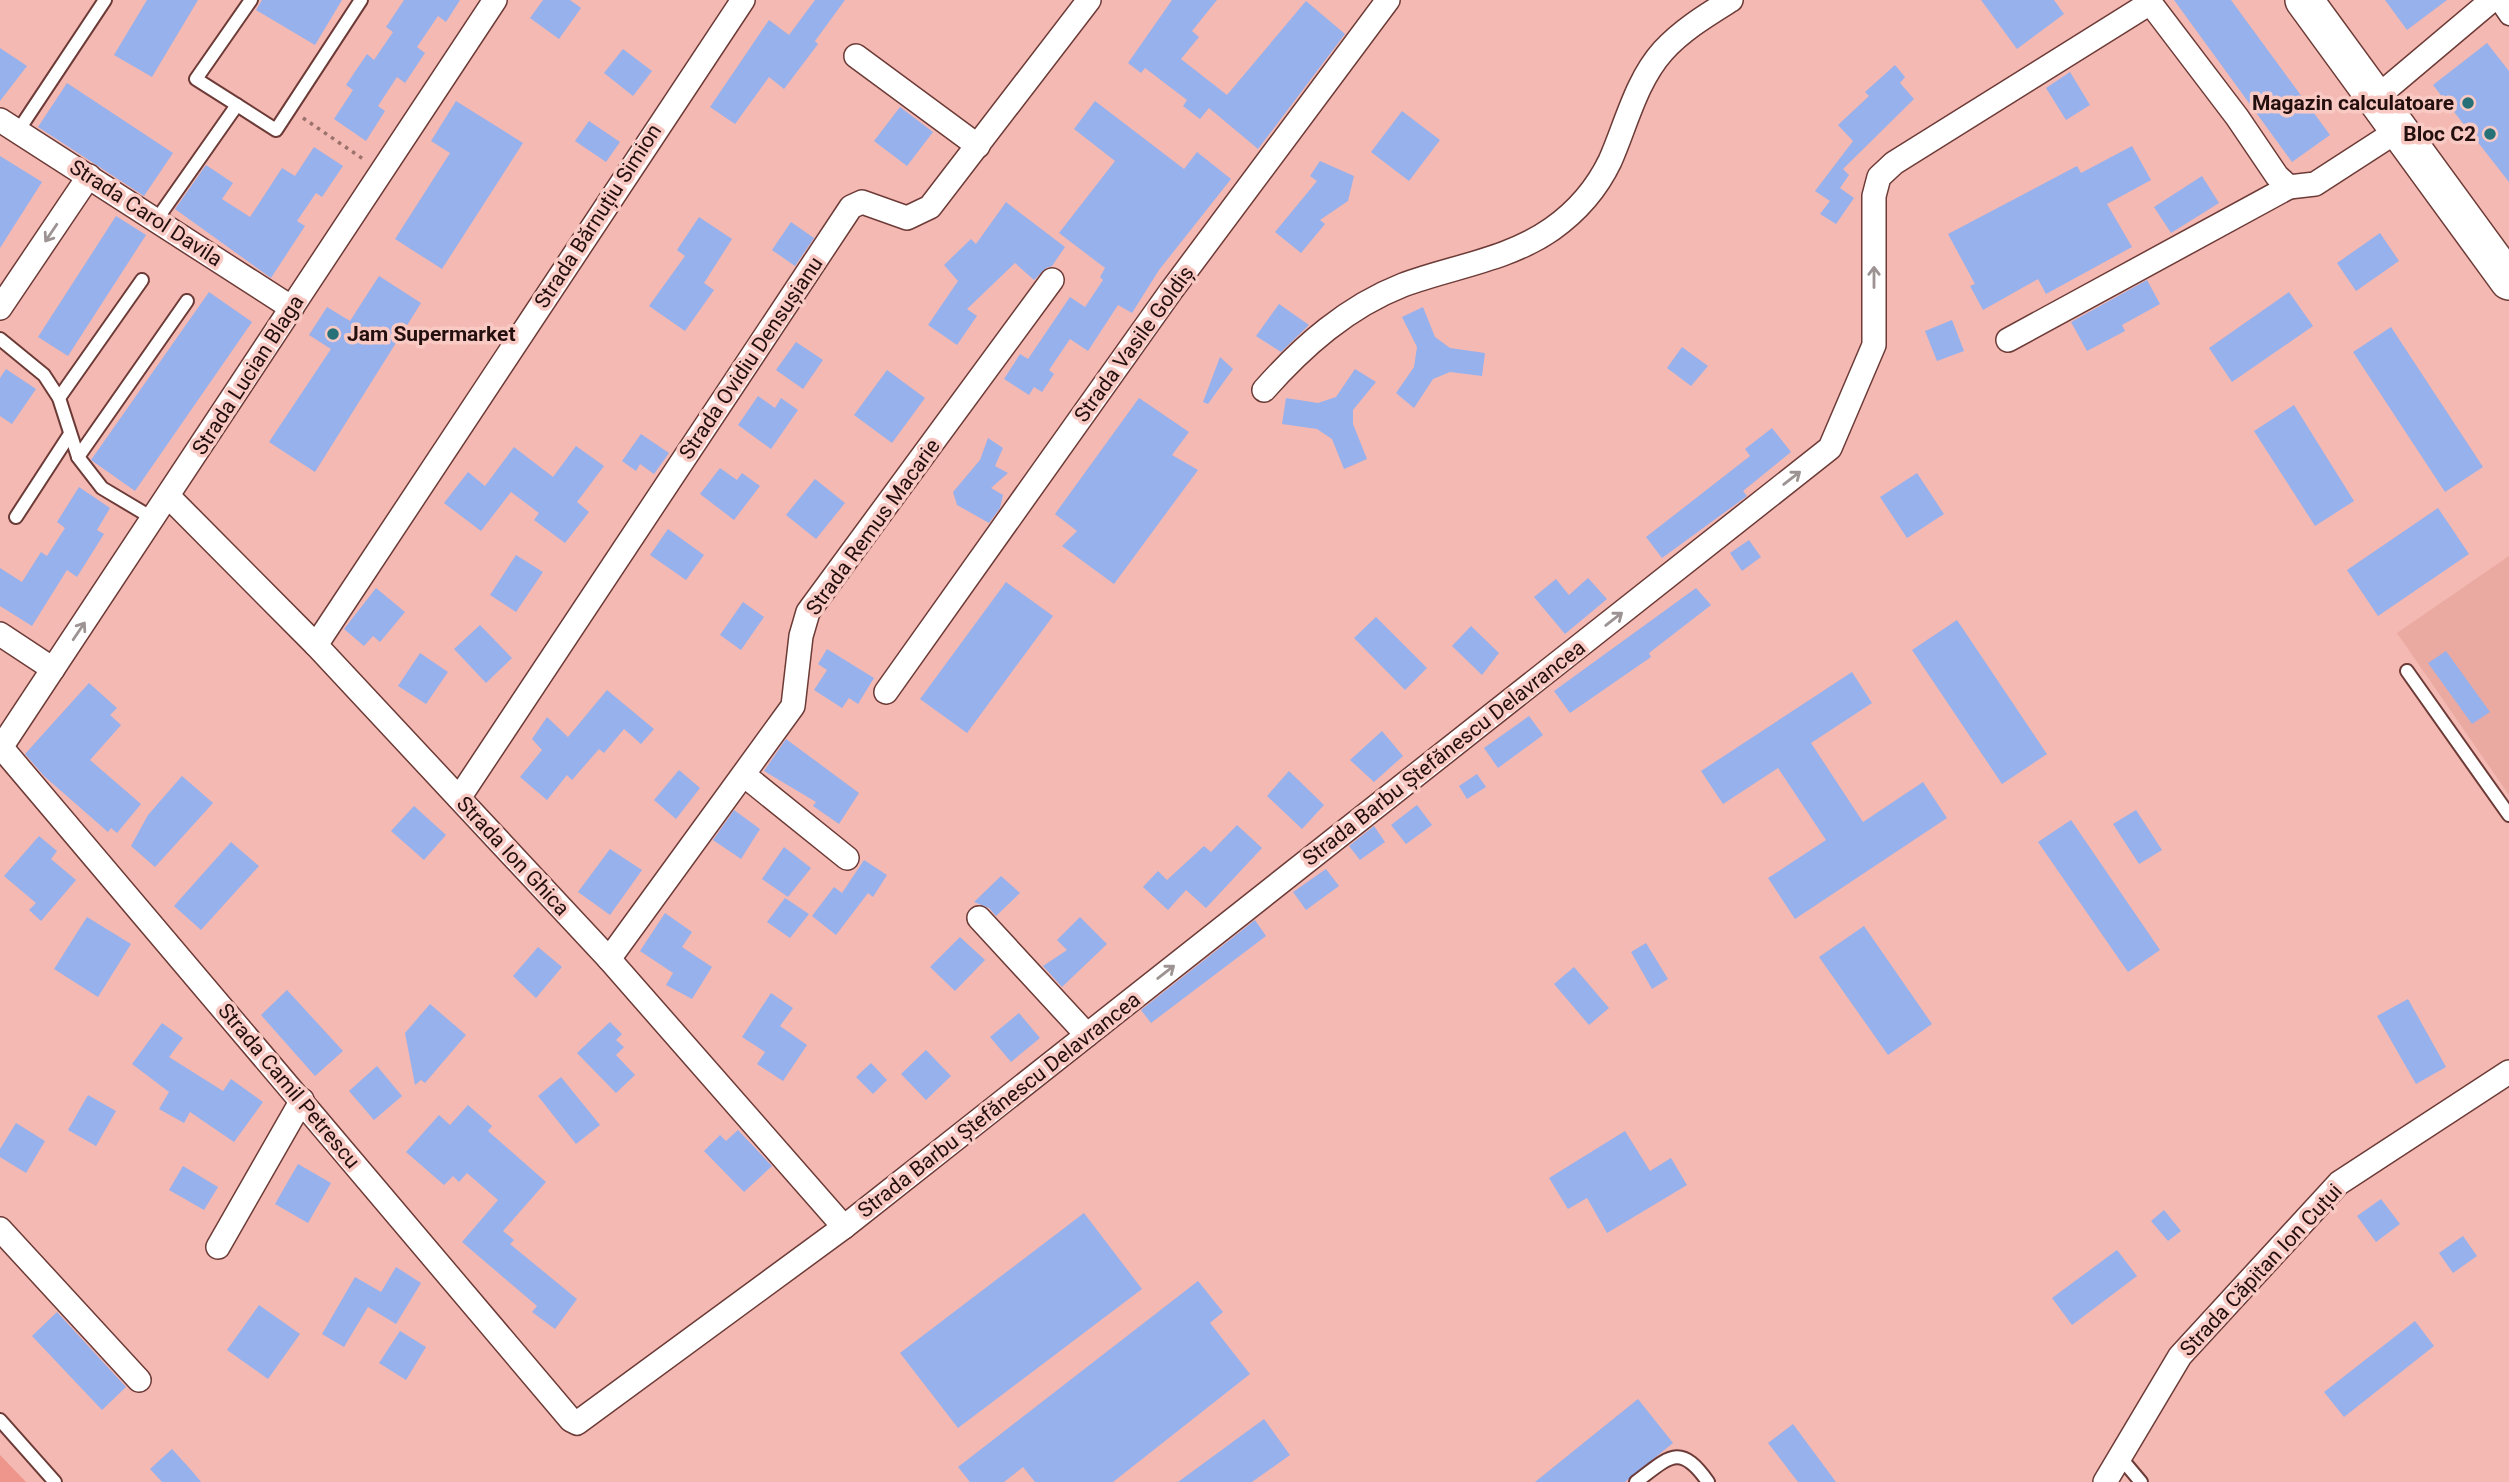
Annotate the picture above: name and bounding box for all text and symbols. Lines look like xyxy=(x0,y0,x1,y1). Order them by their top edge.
place label: Magazin calculatoare xyxy=(2252,91,2454,115)
marker: Magazin calculatoare xyxy=(2460,95,2476,111)
street label: Strada Bărnuțiu Simion xyxy=(530,120,667,313)
place label: Bloc C2 xyxy=(2403,122,2476,146)
marker: Bloc C2 xyxy=(2482,126,2498,142)
street label: Strada Carol Davila xyxy=(65,155,227,271)
one-way arrow xyxy=(44,223,58,242)
street label: Strada Ovidiu Densușianu xyxy=(674,252,828,464)
street label: Strada Vasile Goldiș xyxy=(1069,261,1199,427)
one-way arrow xyxy=(1867,266,1881,289)
street label: Strada Lucian Blaga xyxy=(187,291,309,459)
place label: Jam Supermarket xyxy=(347,322,516,346)
marker: Jam Supermarket xyxy=(325,326,341,342)
street label: Strada Remus Macarie xyxy=(801,434,945,620)
one-way arrow xyxy=(1783,470,1801,485)
one-way arrow xyxy=(1604,611,1622,626)
one-way arrow xyxy=(72,621,86,641)
street label: Strada Barbu Ștefănescu Delavrancea xyxy=(1298,635,1590,871)
street label: Strada Ion Ghica xyxy=(452,792,574,920)
one-way arrow xyxy=(1157,965,1175,980)
street label: Strada Barbu Ștefănescu Delavrancea xyxy=(853,987,1145,1223)
street label: Strada Camil Petrescu xyxy=(213,999,365,1173)
street label: Strada Căpitan Ion Cuțui xyxy=(2175,1179,2348,1362)

